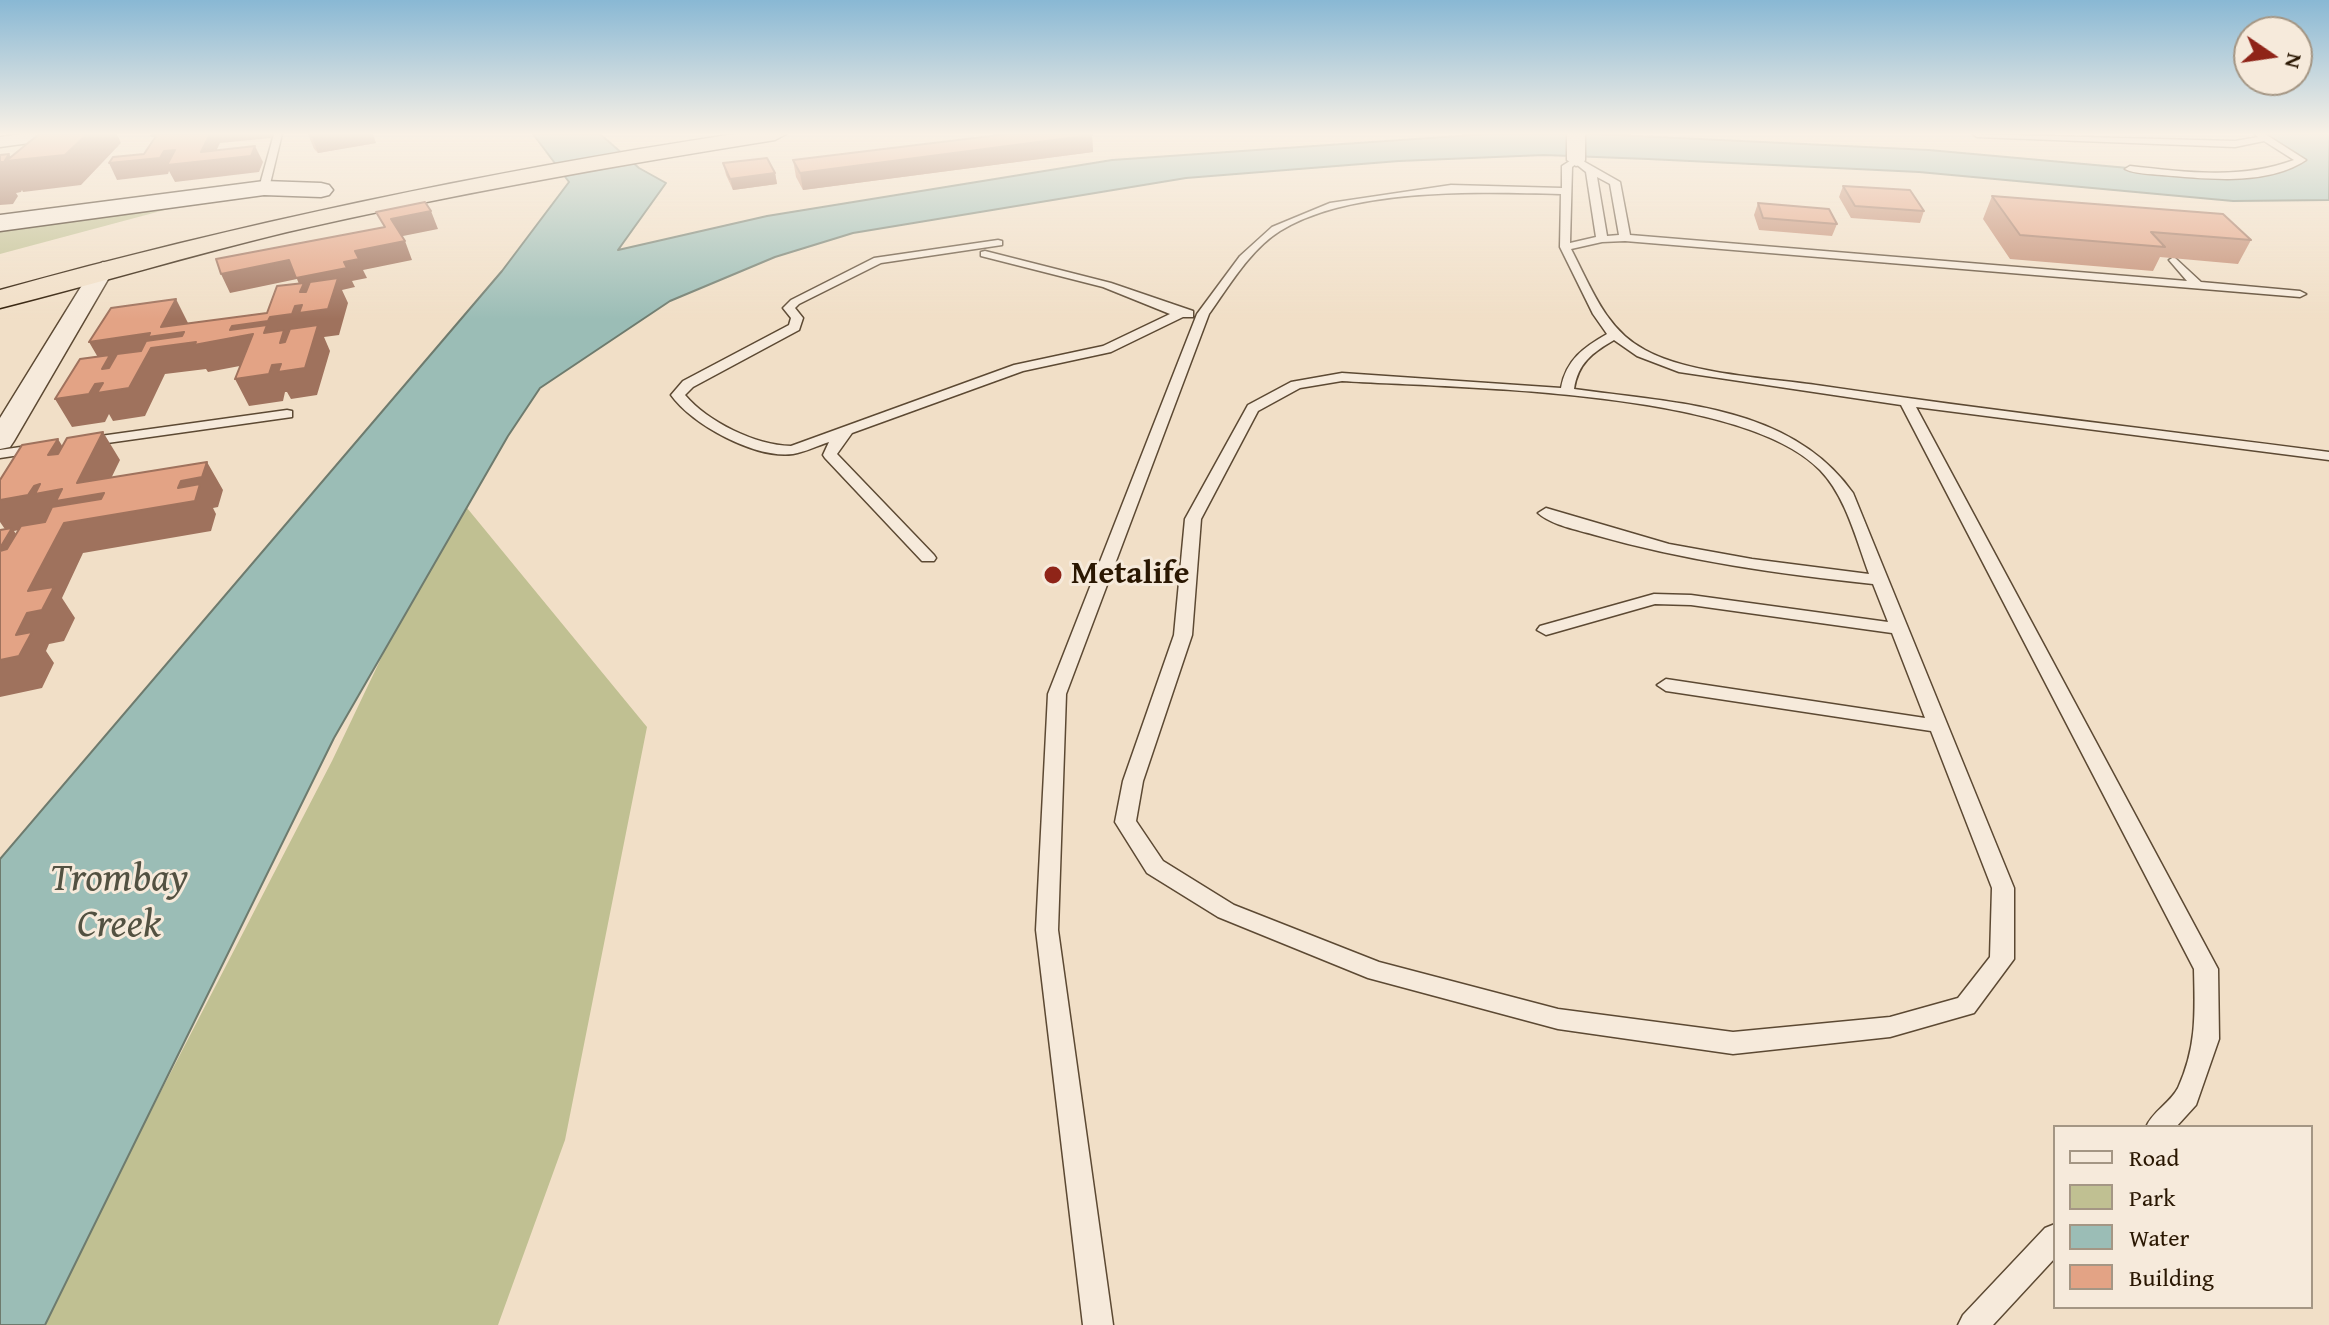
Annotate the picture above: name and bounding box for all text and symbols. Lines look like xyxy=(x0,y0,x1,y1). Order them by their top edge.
north arrow xyxy=(2233,16,2313,96)
text: N xyxy=(2277,50,2312,72)
place label: Metalife xyxy=(1071,556,1189,594)
marker: Metalife xyxy=(1042,564,1064,586)
water label: Trombay Creek xyxy=(50,856,188,950)
legend xyxy=(2053,1125,2313,1309)
text: Road xyxy=(2129,1140,2179,1175)
text: Park xyxy=(2129,1180,2175,1215)
text: Water xyxy=(2129,1220,2189,1255)
text: Building xyxy=(2129,1260,2214,1295)

